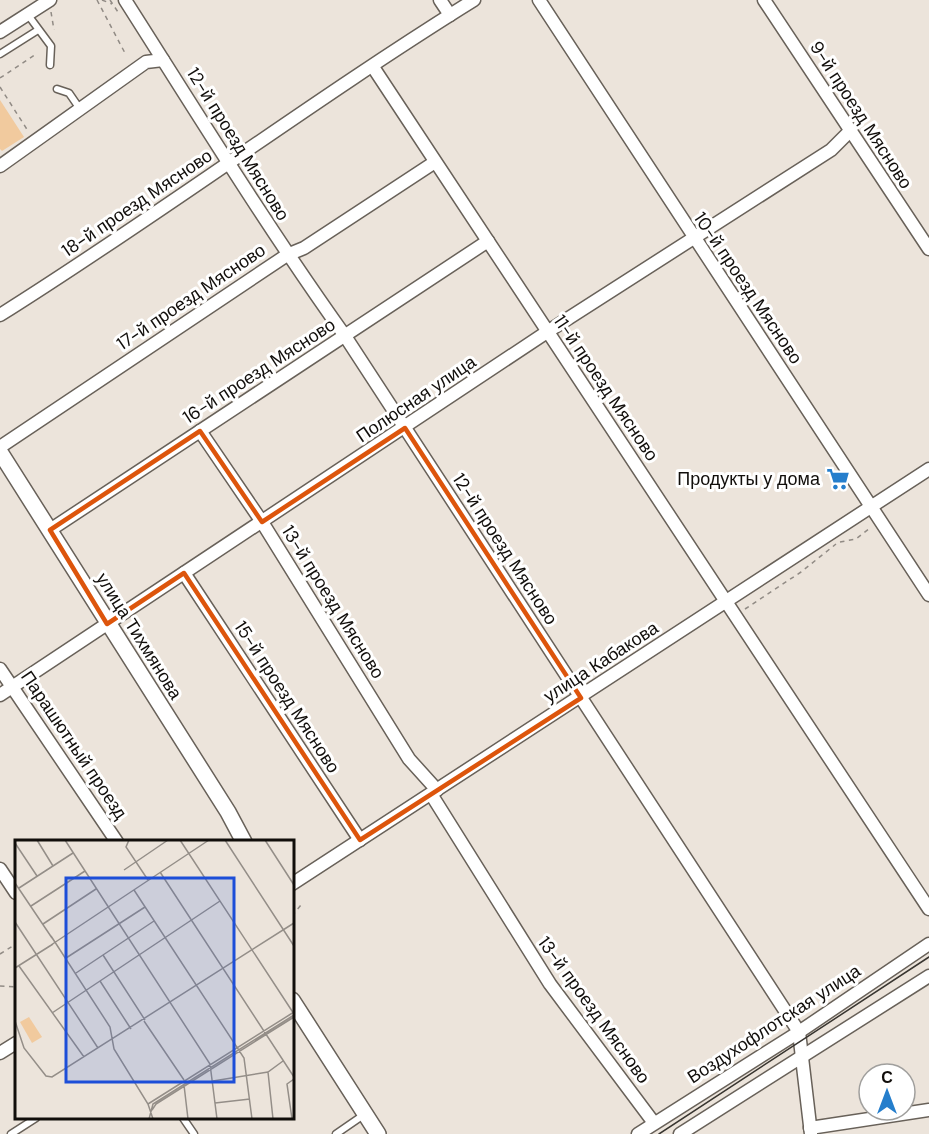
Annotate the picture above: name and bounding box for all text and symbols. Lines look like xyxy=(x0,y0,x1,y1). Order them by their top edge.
street label: 9-й проезд Мясново xyxy=(804,37,918,193)
street label: 12-й проезд Мясново xyxy=(181,63,295,225)
street label: 18-й проезд Мясново xyxy=(57,144,217,262)
street label: 10-й проезд Мясново xyxy=(688,207,808,369)
street label: 17-й проезд Мясново xyxy=(112,238,270,356)
street label: 11-й проезд Мясново xyxy=(548,310,664,466)
street label: 16-й проезд Мясново xyxy=(178,313,340,429)
street label: Полюсная улица xyxy=(351,349,481,448)
supermarket icon: Продукты у дома xyxy=(825,466,851,492)
place label: Продукты у дома xyxy=(677,467,821,491)
street label: 12-й проезд Мясново xyxy=(447,469,563,629)
street label: 13-й проезд Мясново xyxy=(276,521,390,683)
street label: улица Тихмянова xyxy=(90,568,188,705)
street label: улица Кабакова xyxy=(539,615,664,708)
street label: 15-й проезд Мясново xyxy=(229,616,345,778)
street label: Парашютный проезд xyxy=(15,666,133,824)
inset map xyxy=(15,840,294,1119)
street label: 13-й проезд Мясново xyxy=(532,932,656,1088)
street label: Воздухофлотская улица xyxy=(683,958,866,1089)
north arrow xyxy=(857,1062,917,1122)
text: С xyxy=(881,1067,893,1088)

